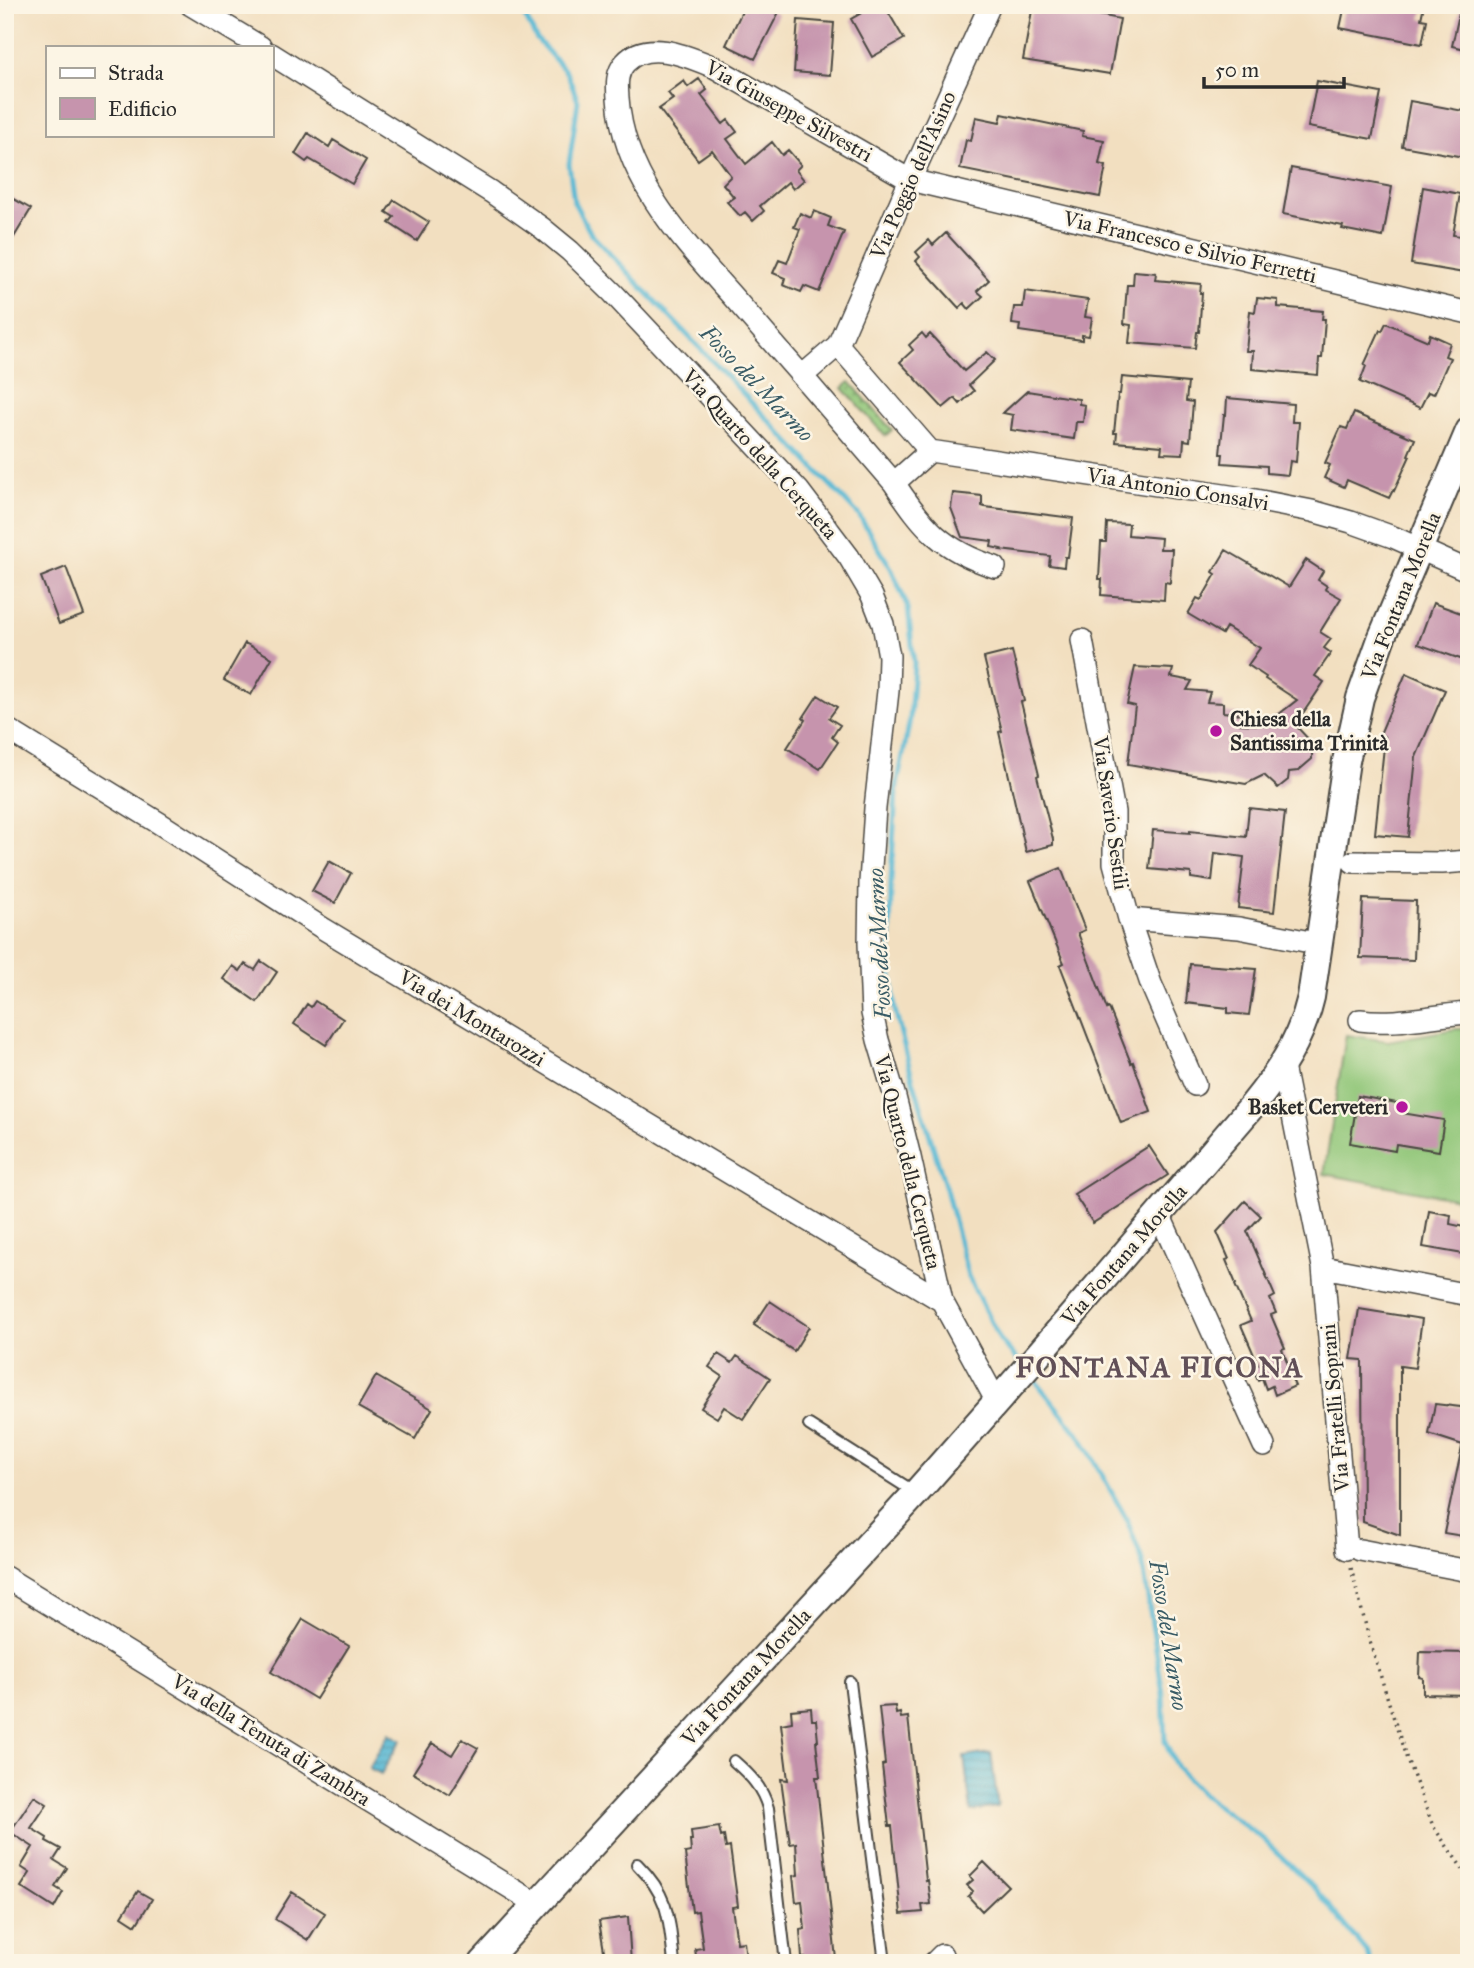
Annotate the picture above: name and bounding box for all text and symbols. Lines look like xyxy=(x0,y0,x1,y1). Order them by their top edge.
legend xyxy=(46,46,273,136)
scale bar xyxy=(1204,46,1344,90)
street label: Via Giuseppe Silvestri xyxy=(700,54,877,168)
text: 50 m xyxy=(1215,57,1260,83)
text: Strada xyxy=(108,60,164,86)
street label: Via Poggio dell'Asino xyxy=(864,87,962,264)
text: Edificio xyxy=(108,96,177,122)
street label: Via Francesco e Silvio Ferretti xyxy=(1060,205,1319,289)
water label: Fosso del Marmo xyxy=(693,318,820,448)
street label: Via Quarto della Cerqueta xyxy=(676,363,843,545)
street label: Via Antonio Consalvi xyxy=(1084,462,1271,516)
street label: Via Fontana Morella xyxy=(1355,508,1447,685)
place label: Chiesa della Santissima Trinità xyxy=(1230,706,1390,756)
marker: Chiesa della Santissima Trinità xyxy=(1208,723,1224,739)
street label: Via Saverio Sestili xyxy=(1087,733,1135,892)
water label: Fosso del Marmo xyxy=(861,867,897,1022)
street label: Via dei Montarozzi xyxy=(393,963,550,1072)
street label: Via Quarto della Cerqueta xyxy=(868,1051,947,1272)
place label: Basket Cerveteri xyxy=(1248,1094,1388,1120)
marker: Basket Cerveteri xyxy=(1394,1099,1410,1115)
street label: Via Fontana Morella xyxy=(1055,1179,1193,1332)
street label: Via Fratelli Soprani xyxy=(1315,1323,1355,1494)
district label: FONTANA FICONA xyxy=(1015,1350,1305,1385)
water label: Fosso del Marmo xyxy=(1143,1557,1195,1712)
street label: Via Fontana Morella xyxy=(675,1603,817,1752)
street label: Via della Tenuta di Zambra xyxy=(166,1668,375,1812)

